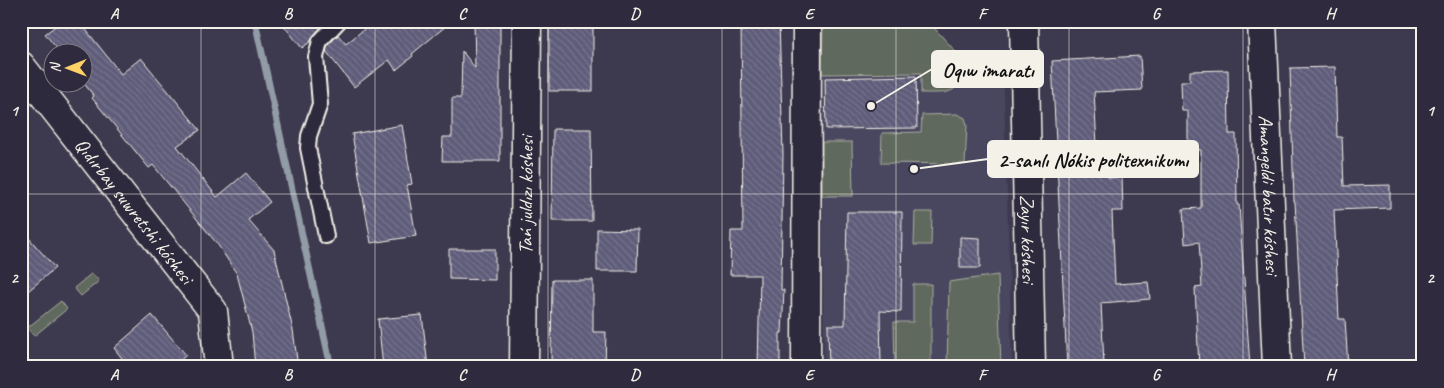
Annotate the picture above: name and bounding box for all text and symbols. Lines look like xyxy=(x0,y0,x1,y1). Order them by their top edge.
text: A xyxy=(110,4,120,24)
text: B xyxy=(284,4,294,24)
text: C xyxy=(458,4,468,24)
text: D xyxy=(630,4,641,24)
text: E xyxy=(805,4,816,24)
text: F xyxy=(978,4,989,24)
text: G xyxy=(1152,4,1162,24)
text: H xyxy=(1325,4,1337,24)
north arrow xyxy=(42,42,92,92)
callout: Oqıw imaratı xyxy=(932,51,1043,87)
text: Oqıw imaratı xyxy=(942,57,1036,83)
text: N xyxy=(47,61,64,73)
text: 1 xyxy=(10,101,19,121)
text: 1 xyxy=(1426,101,1435,121)
street label: Amangeldi batır kóshesi xyxy=(1253,115,1285,277)
street label: Qıdırbay suwretshi kóshesi xyxy=(69,133,200,291)
street label: Tań juldızı kóshesi xyxy=(513,133,539,254)
callout: 2-sanlı Nókis politexnikumı xyxy=(988,141,1198,177)
text: 2-sanlı Nókis politexnikumı xyxy=(998,147,1190,173)
street label: Zayır kóshesi xyxy=(1015,195,1041,286)
text: 2 xyxy=(10,268,19,288)
text: 2 xyxy=(1426,268,1435,288)
text: A xyxy=(110,365,120,385)
text: B xyxy=(284,365,294,385)
text: C xyxy=(458,365,468,385)
text: D xyxy=(630,365,641,385)
text: E xyxy=(805,365,816,385)
text: F xyxy=(978,365,989,385)
text: G xyxy=(1152,365,1162,385)
text: H xyxy=(1325,365,1337,385)

